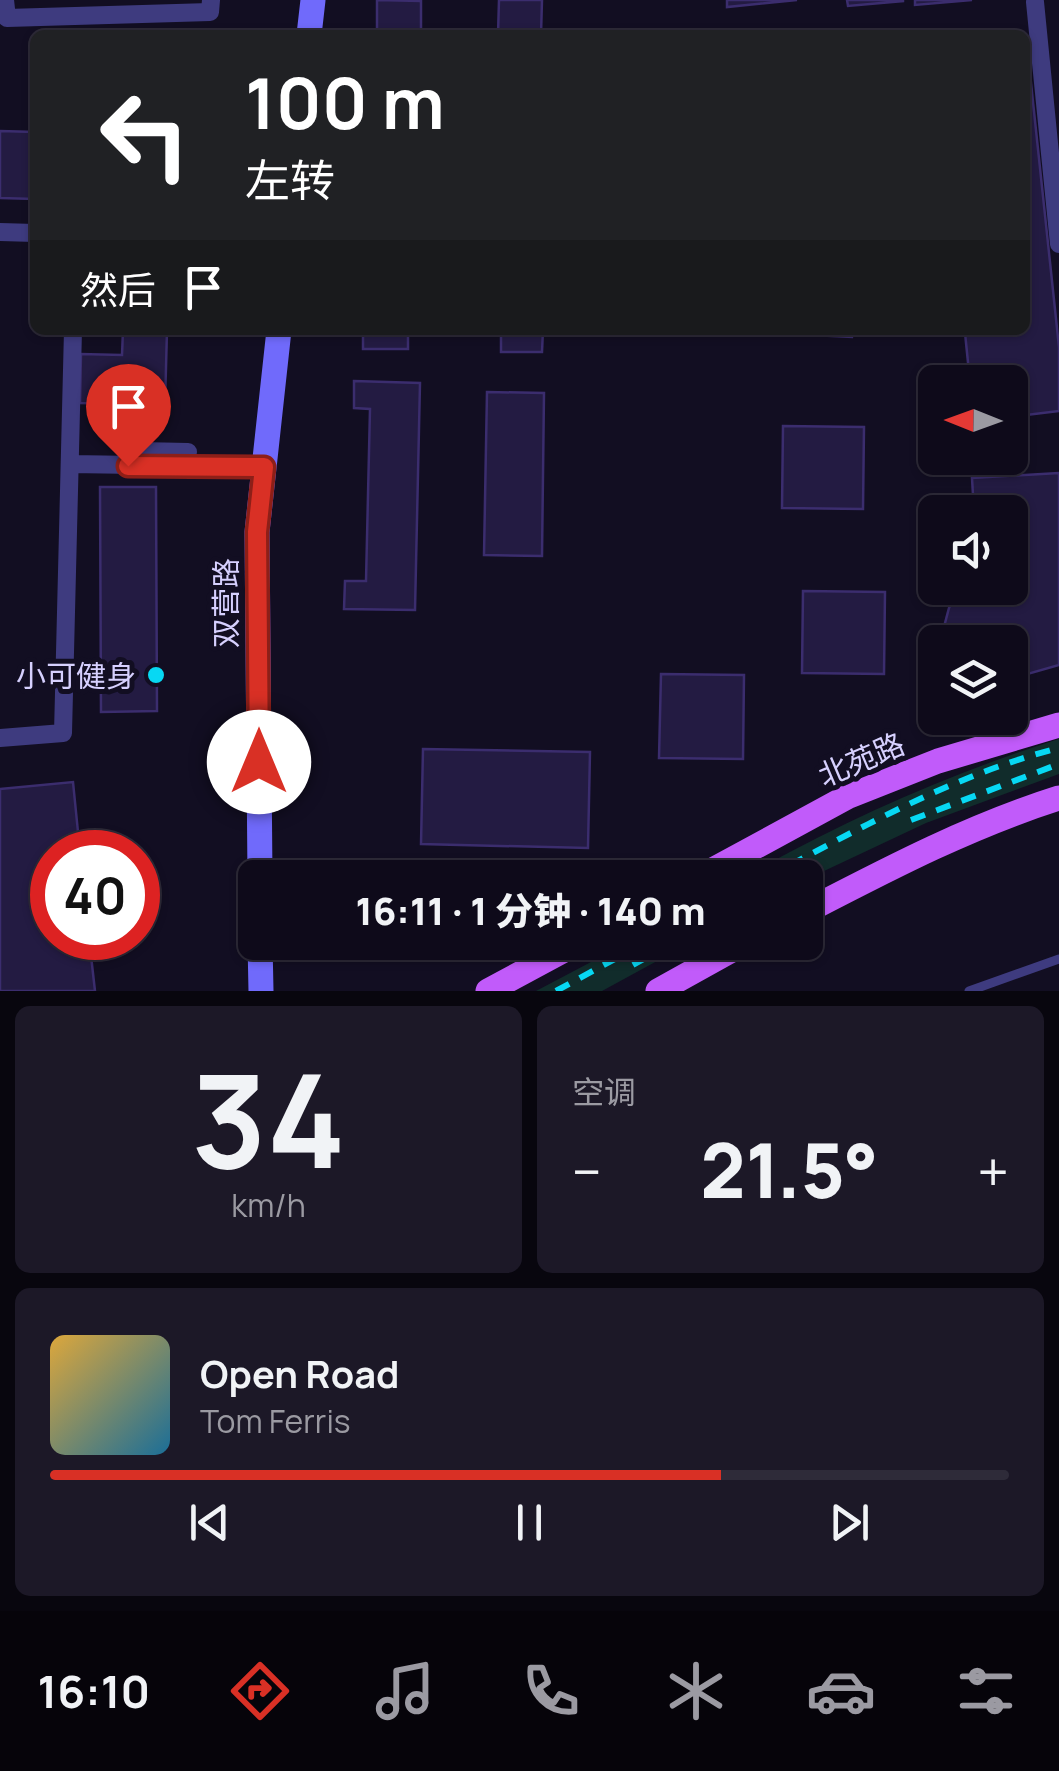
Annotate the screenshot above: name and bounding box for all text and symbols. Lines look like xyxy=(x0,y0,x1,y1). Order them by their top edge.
text: 100 m xyxy=(245,54,445,150)
icon: left xyxy=(80,70,210,200)
text: 左转 xyxy=(245,149,335,211)
icon: arrive xyxy=(176,260,231,315)
text: 然后 xyxy=(80,263,156,315)
pin xyxy=(86,364,171,467)
north arrow xyxy=(918,365,1028,475)
map controls xyxy=(918,365,1028,735)
icon: arrive xyxy=(101,379,156,434)
button: sound xyxy=(918,495,1028,605)
street label: 双营路 xyxy=(205,558,246,648)
button: layers xyxy=(918,625,1028,735)
place label: 小可健身 xyxy=(16,655,136,696)
marker: 小可健身 xyxy=(145,664,167,686)
position arrow xyxy=(207,710,311,814)
street label: 北苑路 xyxy=(812,723,910,795)
speed limit sign: 40 xyxy=(30,830,160,960)
text: 16:11 · 1 分钟 · 140 m xyxy=(355,884,706,936)
text: 34 xyxy=(191,1029,346,1207)
text: 空调 xyxy=(572,1070,636,1114)
text: 21.5° xyxy=(700,1118,879,1221)
text: − xyxy=(572,1133,602,1209)
text: + xyxy=(977,1133,1009,1209)
text: km/h xyxy=(231,1183,306,1227)
text: Open Road xyxy=(200,1347,399,1399)
text: Tom Ferris xyxy=(200,1399,351,1443)
icon: previous xyxy=(182,1495,237,1550)
icon: pause xyxy=(502,1495,557,1550)
icon: next xyxy=(822,1495,877,1550)
icon: directions xyxy=(225,1656,295,1726)
icon: music xyxy=(370,1656,440,1726)
icon: phone xyxy=(516,1656,586,1726)
icon: climate xyxy=(661,1656,731,1726)
icon: car xyxy=(806,1656,876,1726)
icon: filters xyxy=(951,1656,1021,1726)
text: 16:10 xyxy=(38,1660,150,1722)

